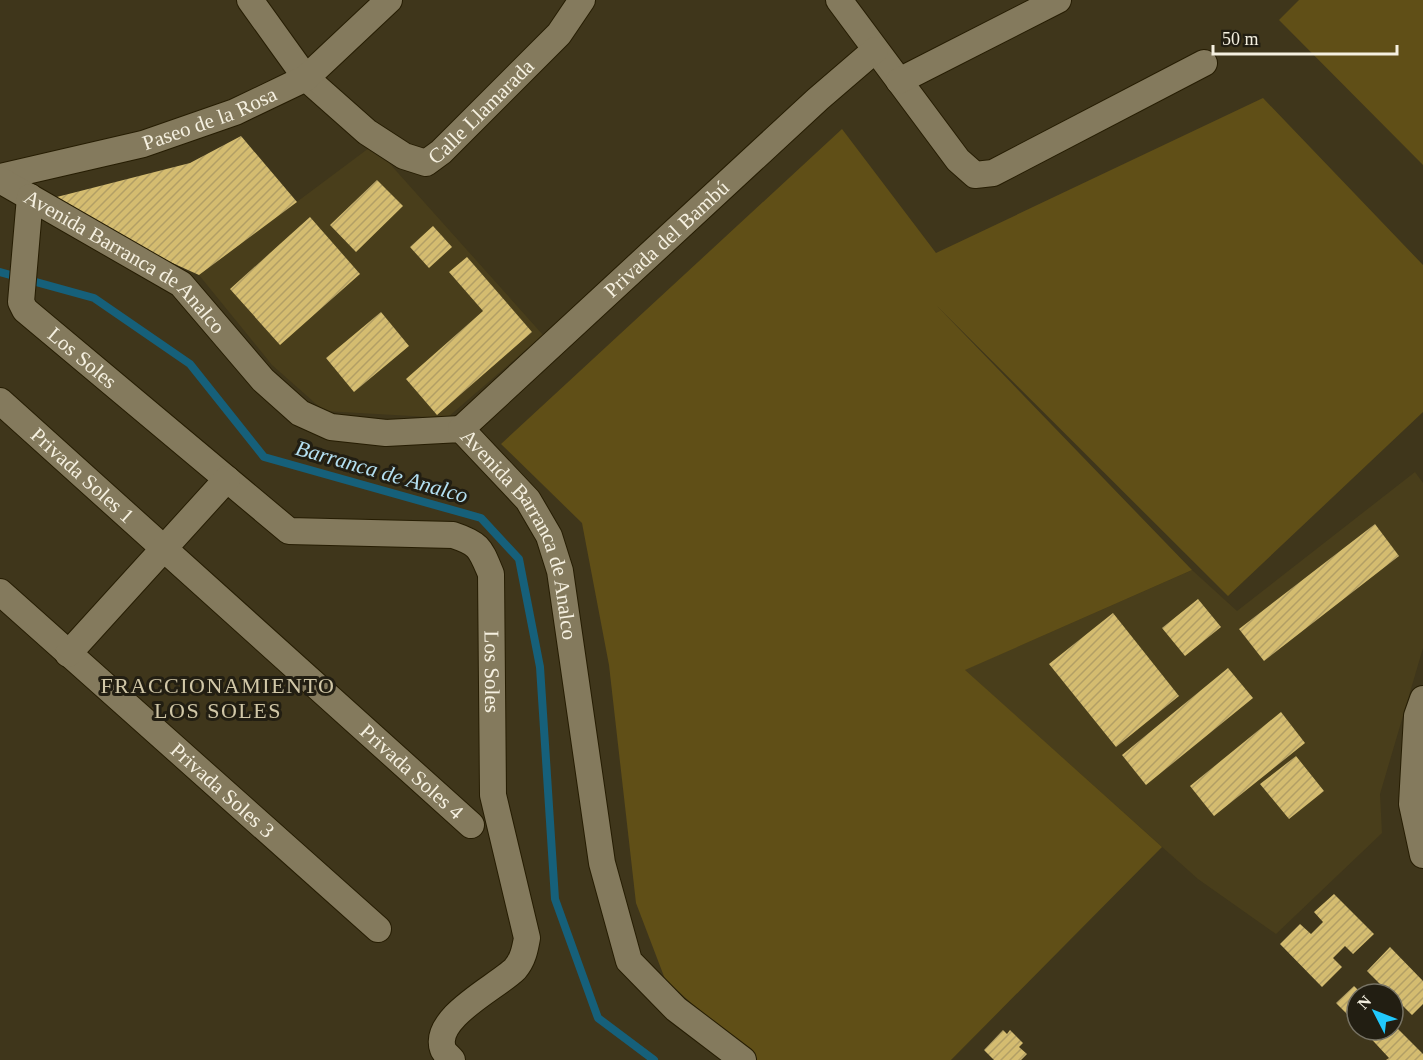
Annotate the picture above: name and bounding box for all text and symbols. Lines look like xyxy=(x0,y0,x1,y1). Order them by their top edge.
scale bar xyxy=(1213,18,1398,56)
text: 50 m xyxy=(1222,29,1259,49)
street label: Calle Llamarada xyxy=(423,54,539,169)
street label: Paseo de la Rosa xyxy=(139,82,281,155)
street label: Privada del Bambú xyxy=(599,175,734,302)
street label: Avenida Barranca de Analco xyxy=(20,184,230,339)
street label: Los Soles xyxy=(43,322,122,394)
street label: Privada Soles 1 xyxy=(26,423,139,528)
street label: Avenida Barranca de Analco xyxy=(456,424,582,641)
water label: Barranca de Analco xyxy=(293,435,471,508)
street label: Los Soles xyxy=(480,630,504,713)
district label: FRACCIONAMIENTO LOS SOLES xyxy=(101,673,335,723)
street label: Privada Soles 4 xyxy=(355,719,469,825)
street label: Privada Soles 3 xyxy=(166,738,279,843)
north arrow xyxy=(1345,982,1405,1042)
text: N xyxy=(1354,992,1375,1012)

